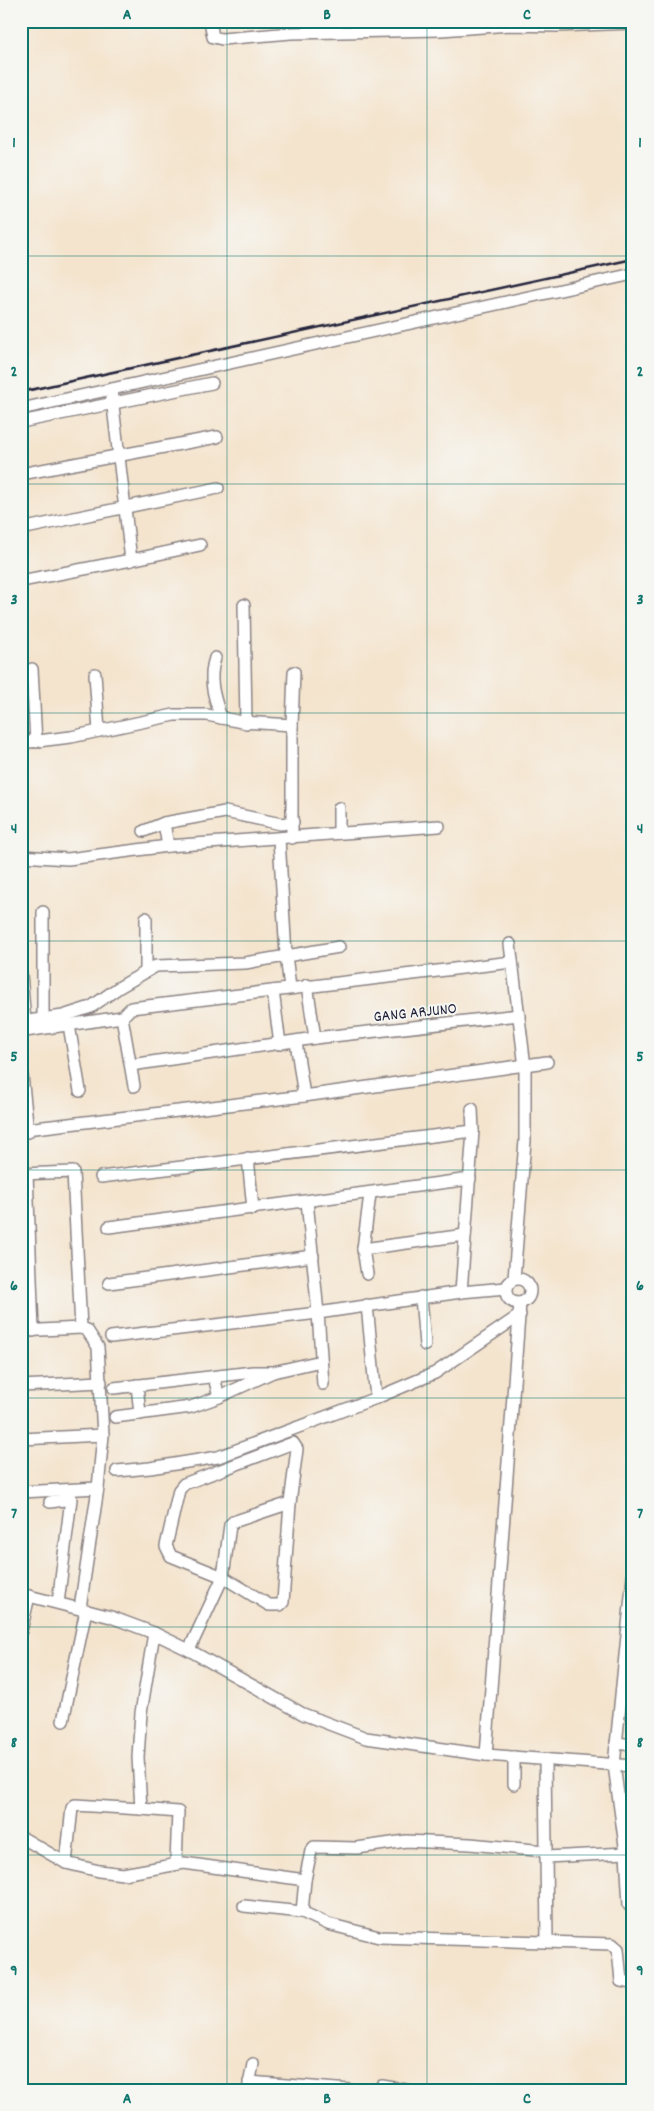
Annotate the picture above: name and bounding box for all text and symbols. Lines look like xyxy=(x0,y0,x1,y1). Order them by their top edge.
text: A xyxy=(123,4,132,27)
text: B xyxy=(323,4,331,27)
text: C xyxy=(523,4,531,27)
text: 1 xyxy=(12,132,16,155)
text: 1 xyxy=(638,132,642,155)
text: 2 xyxy=(11,361,18,384)
text: 2 xyxy=(637,361,644,384)
text: 3 xyxy=(10,589,18,612)
text: 3 xyxy=(636,589,644,612)
text: 4 xyxy=(11,818,17,841)
text: 4 xyxy=(637,818,643,841)
street label: GANG ARJUNO xyxy=(372,998,458,1029)
text: 5 xyxy=(10,1046,18,1069)
text: 5 xyxy=(636,1046,644,1069)
text: 6 xyxy=(10,1275,18,1298)
text: 6 xyxy=(636,1275,644,1298)
text: 7 xyxy=(11,1503,17,1526)
text: 7 xyxy=(637,1503,643,1526)
text: 8 xyxy=(11,1732,18,1755)
text: 8 xyxy=(637,1732,644,1755)
text: 9 xyxy=(10,1960,18,1983)
text: 9 xyxy=(636,1960,644,1983)
text: A xyxy=(123,2088,132,2111)
text: B xyxy=(323,2088,331,2111)
text: C xyxy=(523,2088,531,2111)

